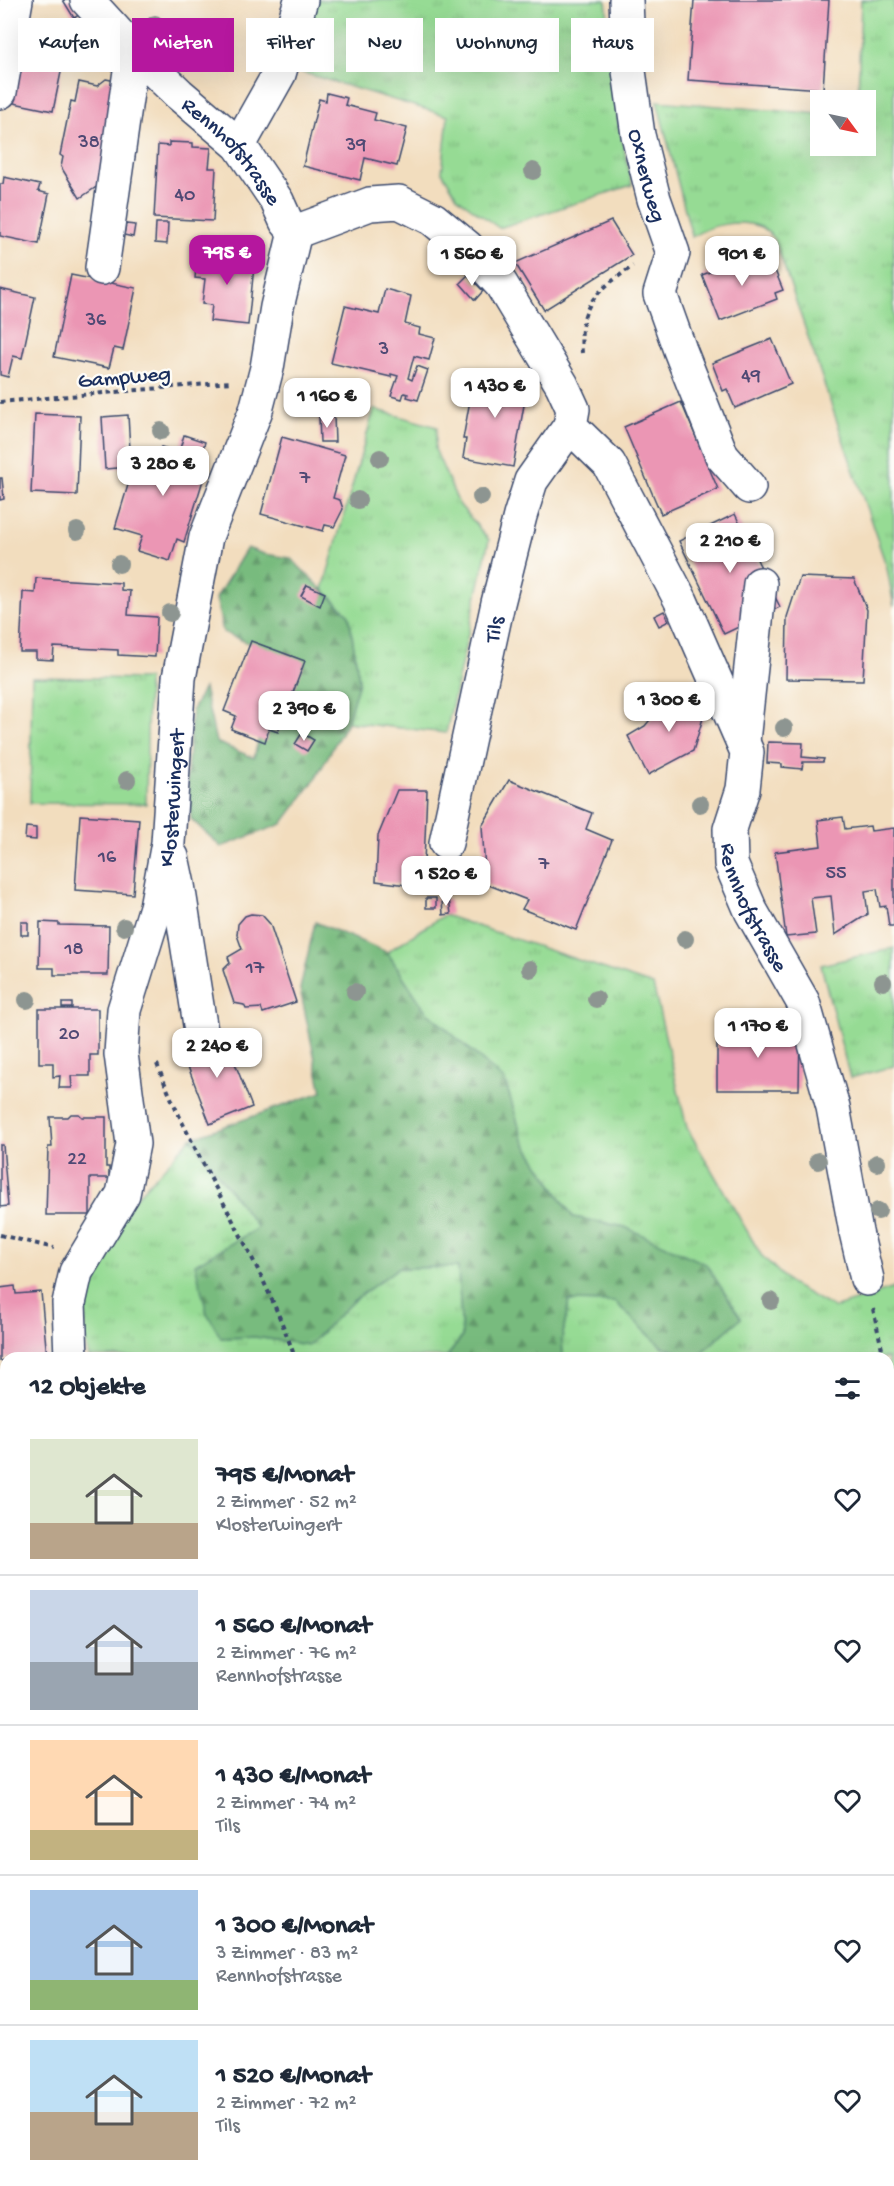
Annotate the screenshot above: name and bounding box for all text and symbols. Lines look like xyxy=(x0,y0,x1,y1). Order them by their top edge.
chip: Kaufen xyxy=(18,18,120,72)
chip: Mieten xyxy=(132,18,234,72)
chip: Filter xyxy=(246,18,334,72)
chip: Neu xyxy=(346,18,423,72)
chip: Wohnung xyxy=(435,18,559,72)
chip: Haus xyxy=(571,18,654,72)
north arrow xyxy=(810,90,876,156)
map controls xyxy=(810,90,876,156)
street label: Rennhofstrasse xyxy=(175,93,285,212)
street label: Oxnerweg xyxy=(620,127,670,226)
house number: 38 xyxy=(77,132,100,155)
house number: 39 xyxy=(345,135,366,158)
house number: 40 xyxy=(175,185,195,208)
pin: 795 € xyxy=(185,235,269,286)
pin: 1 560 € xyxy=(417,236,527,287)
pin: 901 € xyxy=(700,236,784,287)
text: 795 € xyxy=(203,243,251,266)
text: 1 560 € xyxy=(441,244,503,267)
text: 901 € xyxy=(719,244,765,267)
house number: 36 xyxy=(85,310,107,333)
house number: 3 xyxy=(378,339,389,362)
street label: Gampweg xyxy=(77,362,172,396)
house number: 49 xyxy=(741,366,761,389)
pin: 1 430 € xyxy=(440,368,550,419)
text: 1 430 € xyxy=(465,376,525,399)
pin: 1 160 € xyxy=(272,378,382,429)
text: 1 160 € xyxy=(297,386,357,409)
pin: 3 280 € xyxy=(108,446,218,497)
text: 3 280 € xyxy=(131,454,195,477)
house number: 7 xyxy=(299,468,311,491)
pin: 2 210 € xyxy=(675,523,785,574)
text: 2 210 € xyxy=(700,531,760,554)
street label: Tils xyxy=(480,613,512,647)
pin: 1 300 € xyxy=(614,682,724,733)
text: 1 300 € xyxy=(638,690,700,713)
pin: 2 390 € xyxy=(249,691,359,742)
text: 2 390 € xyxy=(273,699,335,722)
street label: Klosterwingert xyxy=(155,727,193,869)
street label: Rennhofstrasse xyxy=(713,843,792,978)
house number: 16 xyxy=(97,847,117,870)
house number: 7 xyxy=(538,854,550,877)
pin: 1 520 € xyxy=(391,856,501,907)
house number: 55 xyxy=(825,863,847,886)
text: 1 520 € xyxy=(415,864,477,887)
house number: 18 xyxy=(63,939,84,962)
house number: 17 xyxy=(245,958,265,981)
pin: 1 170 € xyxy=(703,1008,813,1059)
text: 1 170 € xyxy=(728,1016,788,1039)
house number: 20 xyxy=(58,1024,80,1047)
pin: 2 240 € xyxy=(162,1028,272,1079)
text: 2 240 € xyxy=(186,1036,248,1059)
house number: 22 xyxy=(67,1149,87,1172)
icon: filters xyxy=(831,1372,864,1405)
text: 12 Objekte xyxy=(30,1373,145,1404)
text: 795 €/Monat xyxy=(216,1461,353,1492)
icon: home xyxy=(78,1463,150,1535)
icon: heart xyxy=(831,1483,864,1516)
text: 2 Zimmer · 52 m² xyxy=(216,1492,357,1515)
text: Klosterwingert xyxy=(216,1515,341,1538)
text: 1 560 €/Monat xyxy=(216,1612,371,1643)
icon: home xyxy=(78,1614,150,1686)
icon: heart xyxy=(831,1634,864,1667)
text: 2 Zimmer · 76 m² xyxy=(216,1643,357,1666)
text: Rennhofstrasse xyxy=(216,1666,342,1689)
text: 1 430 €/Monat xyxy=(216,1762,370,1793)
icon: home xyxy=(78,1764,150,1836)
icon: heart xyxy=(831,1784,864,1817)
text: 2 Zimmer · 74 m² xyxy=(216,1793,356,1816)
text: Tils xyxy=(216,1816,240,1839)
text: 1 300 €/Monat xyxy=(216,1912,373,1943)
icon: home xyxy=(78,1914,150,1986)
icon: heart xyxy=(831,1934,864,1967)
text: 3 Zimmer · 83 m² xyxy=(216,1943,358,1966)
text: Rennhofstrasse xyxy=(216,1966,342,1989)
text: 1 520 €/Monat xyxy=(216,2062,371,2093)
icon: home xyxy=(78,2064,150,2136)
icon: heart xyxy=(831,2084,864,2117)
text: 2 Zimmer · 72 m² xyxy=(216,2093,356,2116)
text: Tils xyxy=(216,2116,240,2139)

